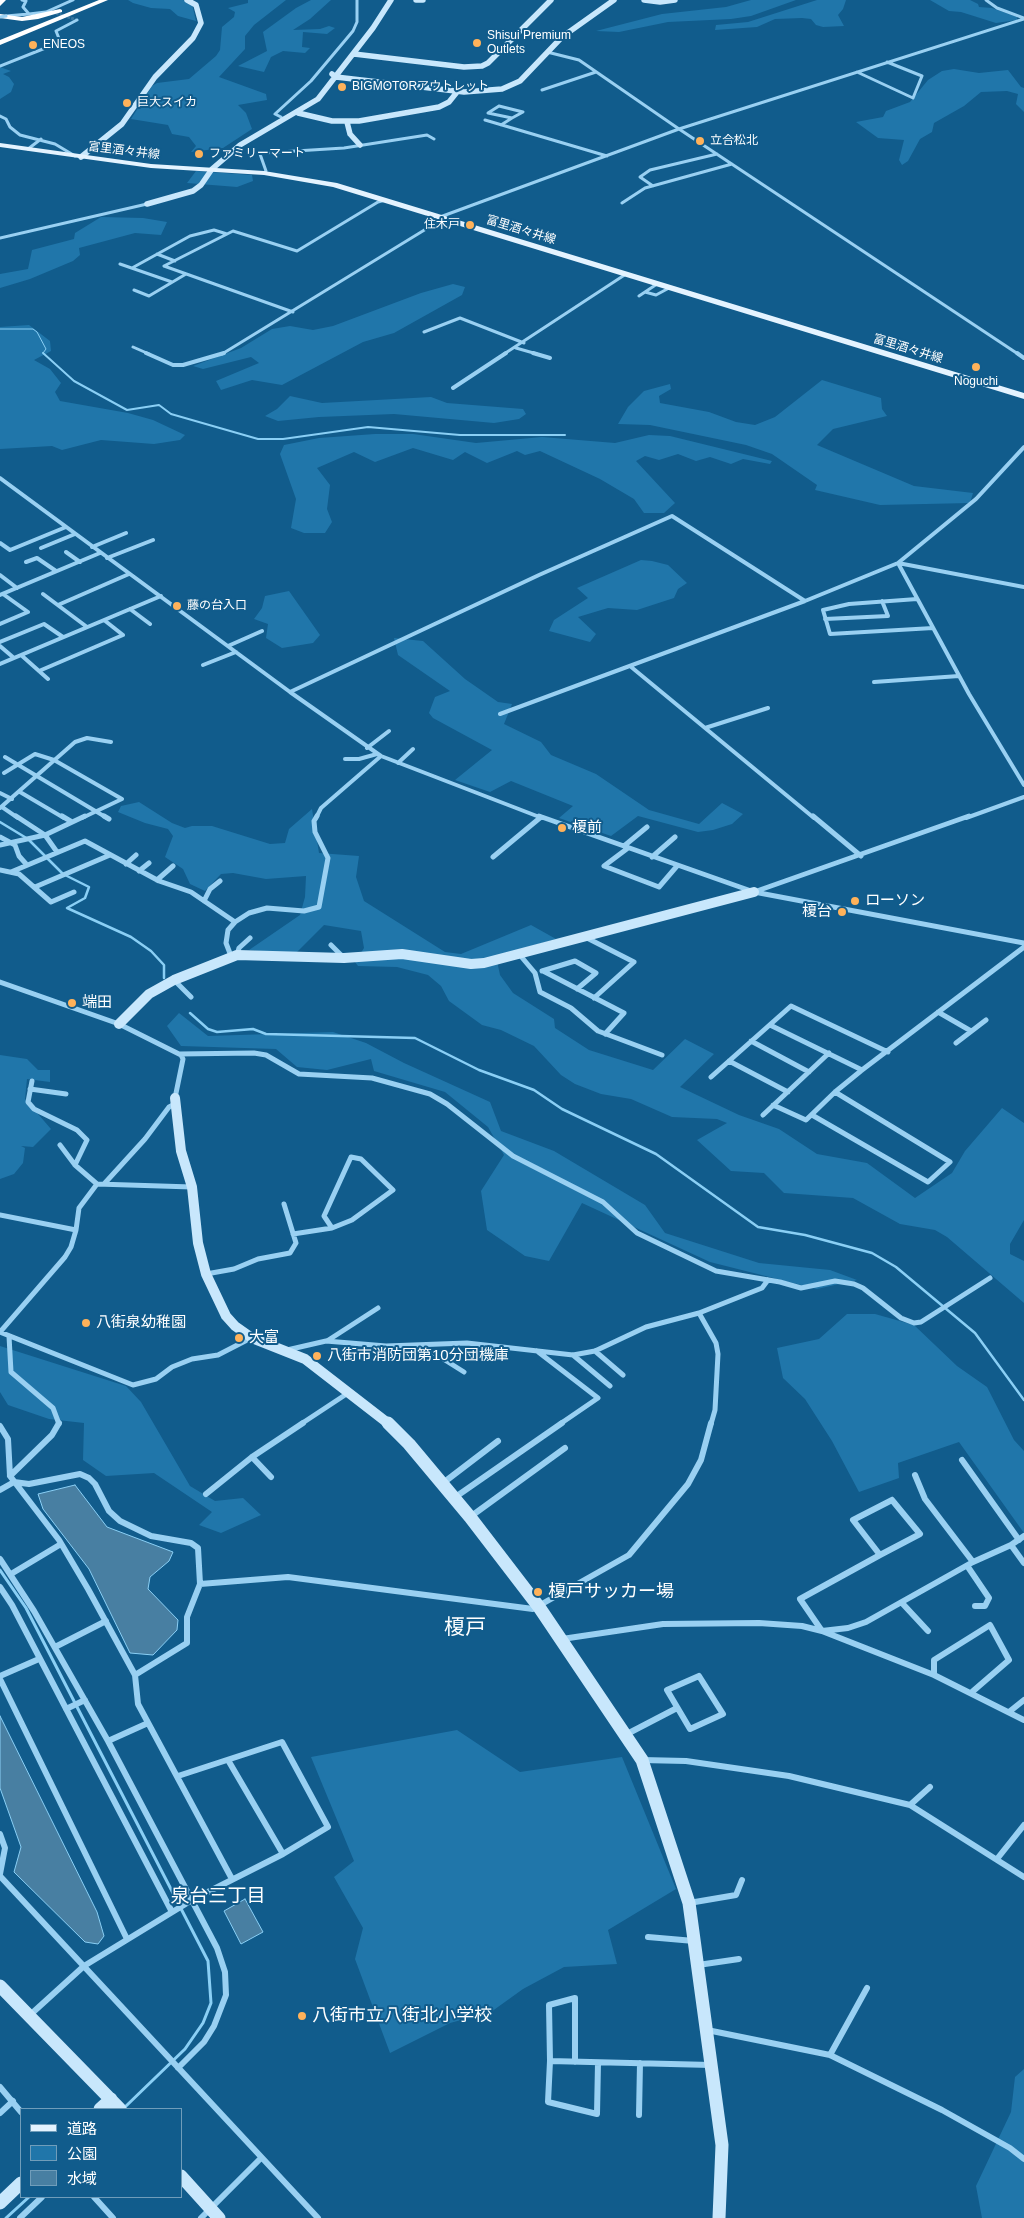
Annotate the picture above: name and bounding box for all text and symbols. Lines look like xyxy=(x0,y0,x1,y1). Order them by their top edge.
place label: Shisui Premium Outlets xyxy=(487,29,571,57)
marker: Shisui Premium Outlets xyxy=(471,37,483,49)
place label: ENEOS xyxy=(43,38,85,52)
marker: ENEOS xyxy=(27,39,39,51)
place label: BIGMOTORアウトレット xyxy=(352,80,489,94)
marker: BIGMOTORアウトレット xyxy=(336,81,348,93)
place label: 巨大スイカ xyxy=(137,96,197,110)
marker: 巨大スイカ xyxy=(121,97,133,109)
place label: 立合松北 xyxy=(710,134,758,148)
marker: 立合松北 xyxy=(694,135,706,147)
street label: 富里酒々井線 xyxy=(87,139,161,163)
place label: ファミリーマート xyxy=(209,147,305,161)
marker: ファミリーマート xyxy=(193,148,205,160)
street label: 富里酒々井線 xyxy=(484,213,558,247)
place label: 住木戸 xyxy=(424,218,460,232)
marker: 住木戸 xyxy=(464,219,476,231)
street label: 富里酒々井線 xyxy=(871,332,945,366)
marker: Noguchi xyxy=(970,361,982,373)
place label: Noguchi xyxy=(954,375,998,389)
place label: 藤の台入口 xyxy=(187,599,247,613)
marker: 藤の台入口 xyxy=(171,600,183,612)
place label: 榎前 xyxy=(572,819,602,837)
marker: 榎前 xyxy=(556,822,568,834)
place label: ローソン xyxy=(865,892,925,910)
marker: ローソン xyxy=(849,895,861,907)
place label: 榎台 xyxy=(802,903,832,921)
marker: 榎台 xyxy=(836,906,848,918)
place label: 端田 xyxy=(82,994,112,1012)
marker: 端田 xyxy=(66,997,78,1009)
place label: 八街泉幼稚園 xyxy=(96,1314,186,1332)
marker: 八街泉幼稚園 xyxy=(80,1317,92,1329)
place label: 大富 xyxy=(249,1329,279,1347)
marker: 大富 xyxy=(233,1332,245,1344)
place label: 八街市消防団第10分団機庫 xyxy=(327,1347,509,1365)
marker: 八街市消防団第10分団機庫 xyxy=(311,1350,323,1362)
place label: 榎戸サッカー場 xyxy=(548,1581,674,1603)
marker: 榎戸サッカー場 xyxy=(532,1586,544,1598)
district label: 榎戸 xyxy=(444,1615,486,1641)
district label: 泉台三丁目 xyxy=(171,1886,265,1908)
place label: 八街市立八街北小学校 xyxy=(312,2005,492,2027)
marker: 八街市立八街北小学校 xyxy=(296,2010,308,2022)
legend xyxy=(20,2108,182,2198)
text: 道路 xyxy=(67,2120,97,2137)
text: 公園 xyxy=(67,2145,97,2162)
text: 水域 xyxy=(67,2170,97,2187)

